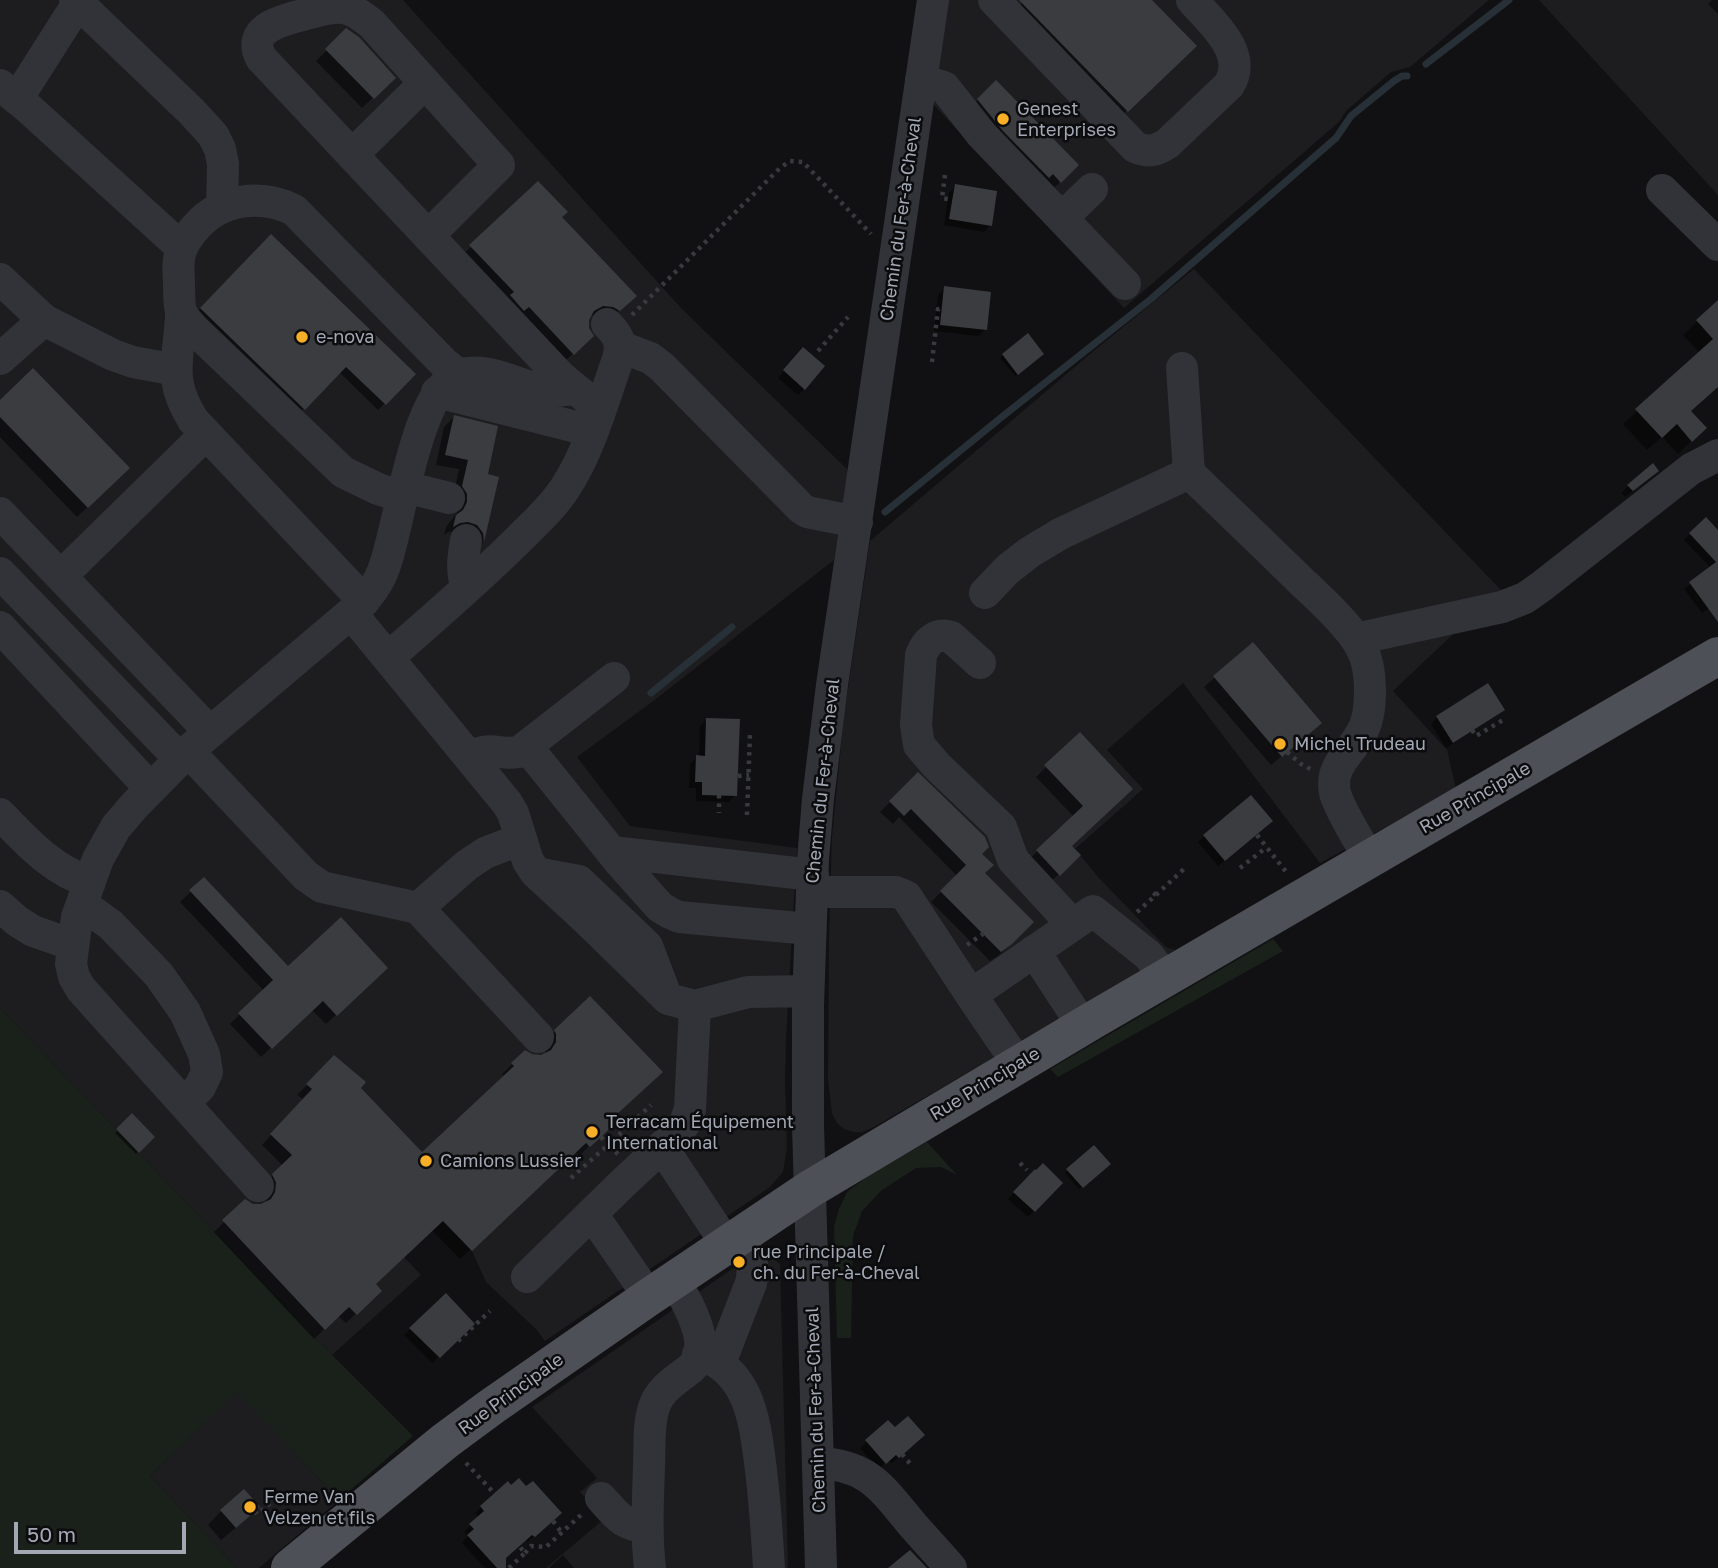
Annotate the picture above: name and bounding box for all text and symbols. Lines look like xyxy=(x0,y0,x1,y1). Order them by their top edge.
place label: Genest Enterprises xyxy=(1017,98,1116,140)
marker: Genest Enterprises xyxy=(995,111,1011,127)
street label: Chemin du Fer-à-Cheval xyxy=(876,115,926,323)
place label: e-nova xyxy=(316,326,374,348)
marker: e-nova xyxy=(294,329,310,345)
street label: Chemin du Fer-à-Cheval xyxy=(801,677,845,885)
place label: Michel Trudeau xyxy=(1294,733,1426,755)
marker: Michel Trudeau xyxy=(1272,736,1288,752)
street label: Rue Principale xyxy=(1416,758,1534,838)
street label: Rue Principale xyxy=(926,1043,1044,1125)
place label: Terracam Équipement International xyxy=(606,1111,794,1154)
marker: Terracam Équipement International xyxy=(584,1124,600,1140)
place label: Camions Lussier xyxy=(440,1150,581,1172)
marker: Camions Lussier xyxy=(418,1153,434,1169)
place label: rue Principale / ch. du Fer-à-Cheval xyxy=(753,1241,920,1284)
marker: rue Principale / ch. du Fer-à-Cheval xyxy=(731,1254,747,1270)
street label: Chemin du Fer-à-Cheval xyxy=(802,1307,830,1513)
street label: Rue Principale xyxy=(454,1349,568,1439)
place label: Ferme Van Velzen et fils xyxy=(264,1486,375,1528)
marker: Ferme Van Velzen et fils xyxy=(242,1499,258,1515)
scale bar xyxy=(18,1508,189,1552)
text: 50 m xyxy=(27,1521,76,1547)

